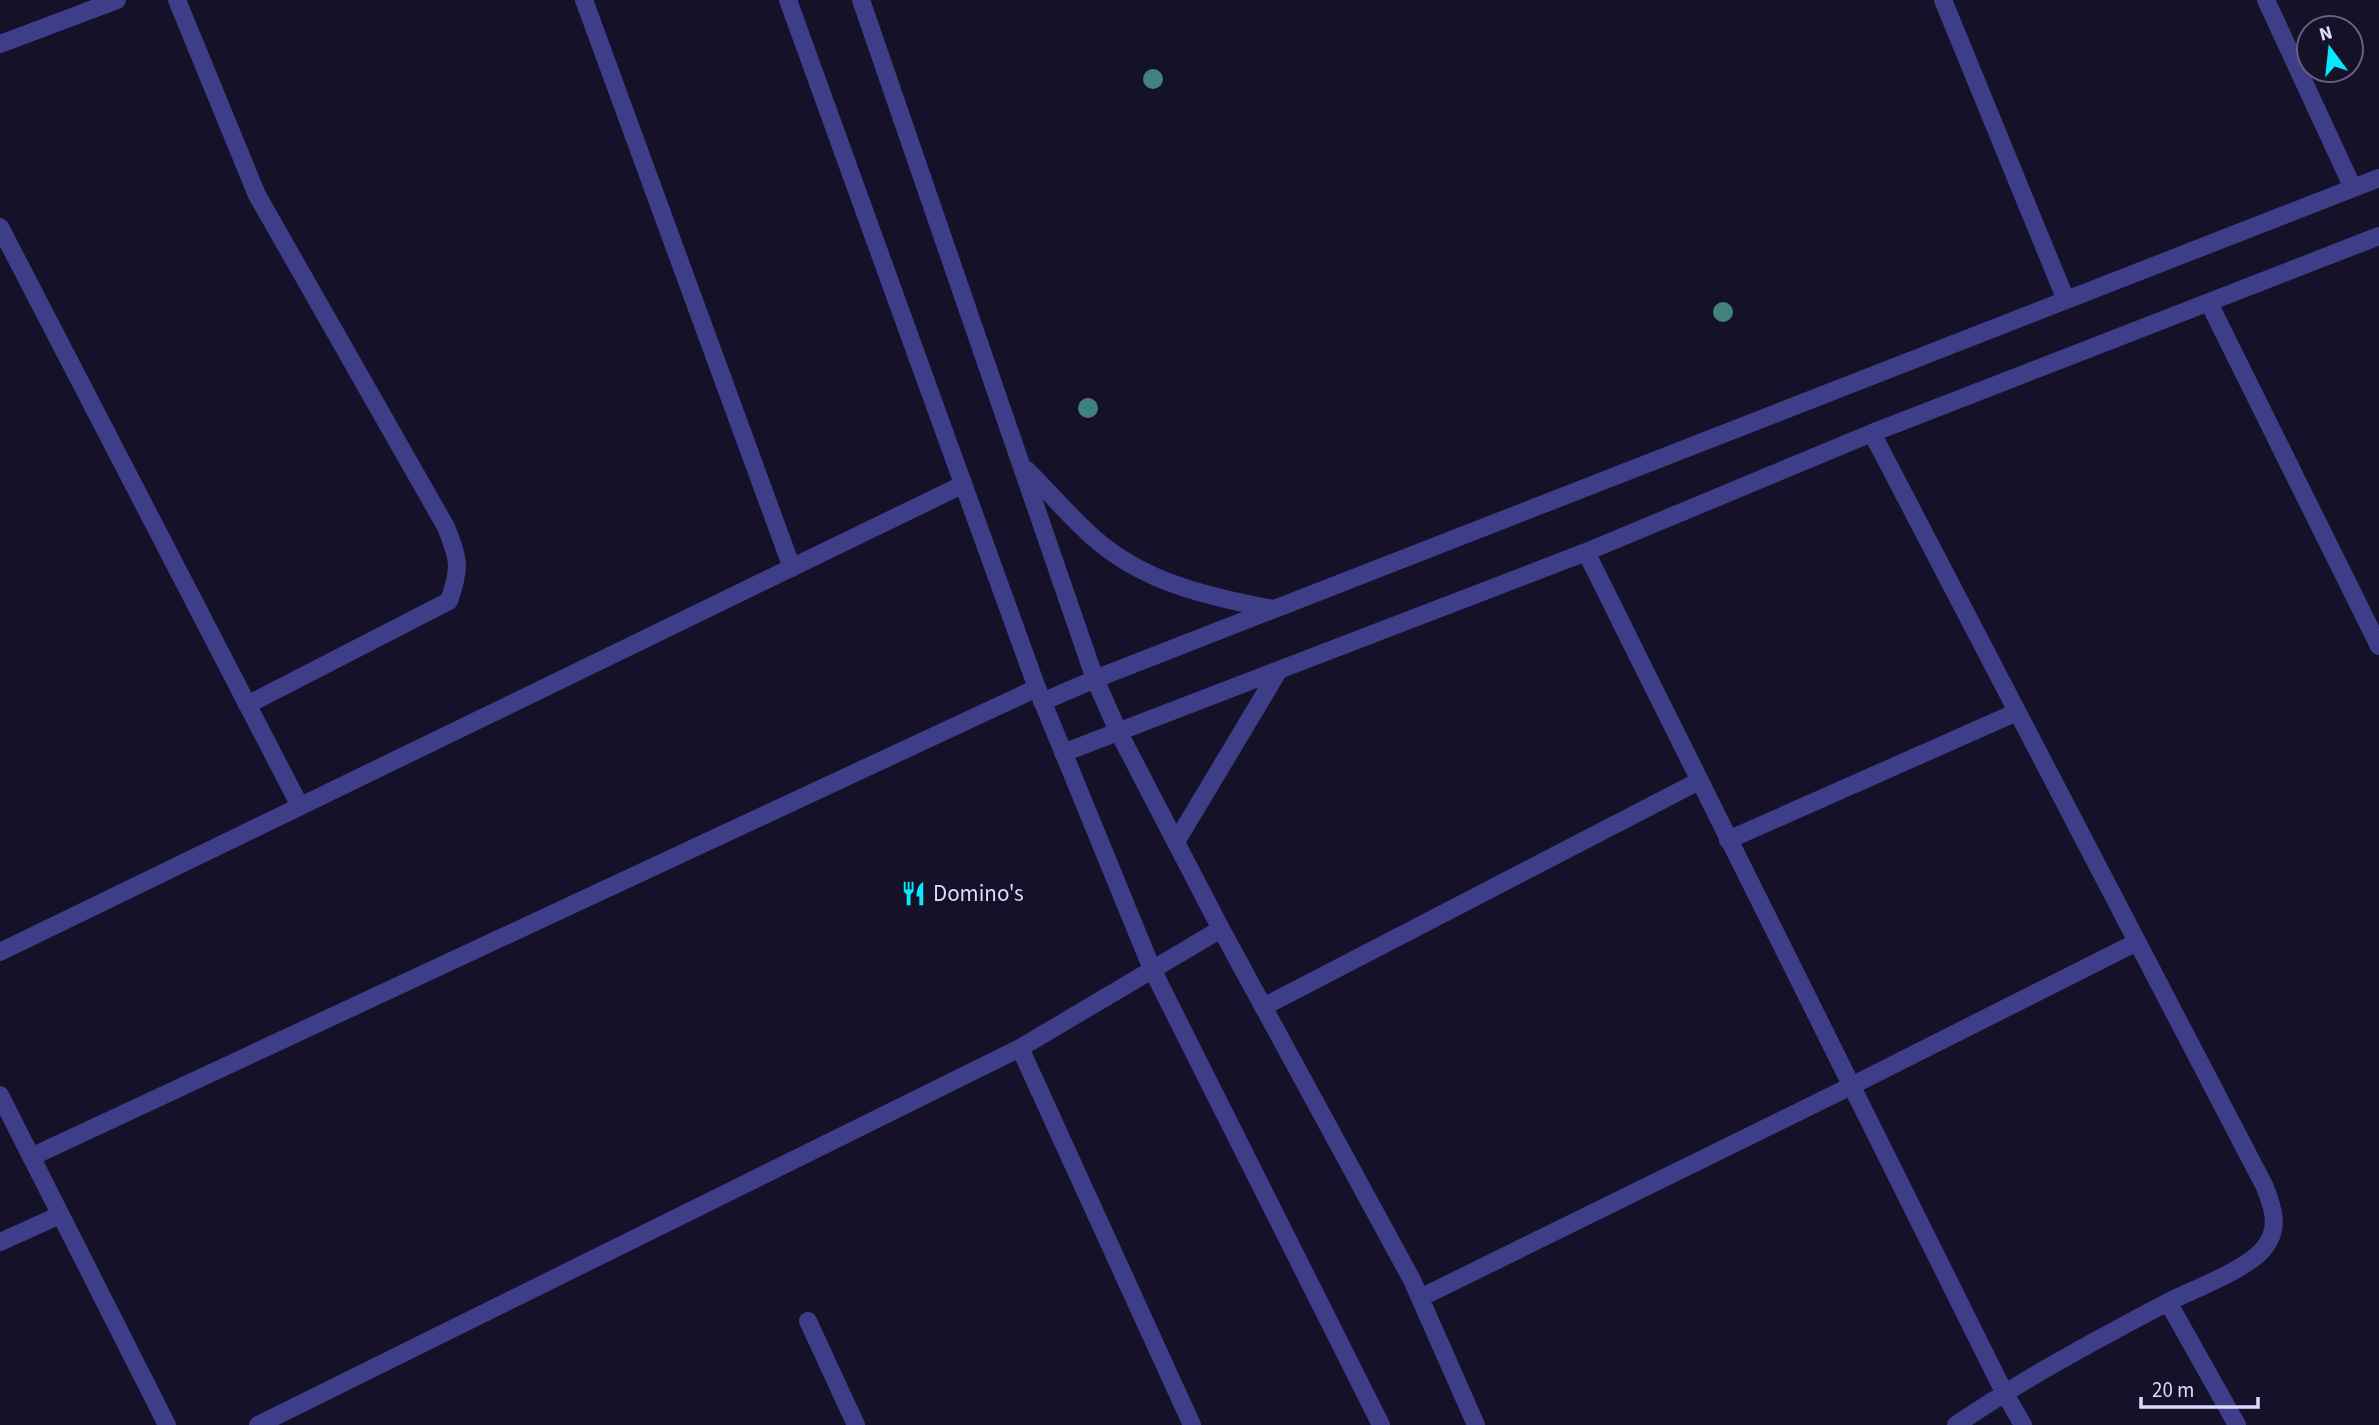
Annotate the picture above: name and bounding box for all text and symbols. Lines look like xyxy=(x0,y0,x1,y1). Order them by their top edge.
north arrow xyxy=(2295,14,2365,84)
text: N xyxy=(2316,19,2336,49)
place label: Domino's xyxy=(933,877,1024,910)
restaurant icon: Domino's xyxy=(899,879,927,907)
scale bar xyxy=(2141,1366,2258,1410)
text: 20 m xyxy=(2152,1375,2194,1405)

